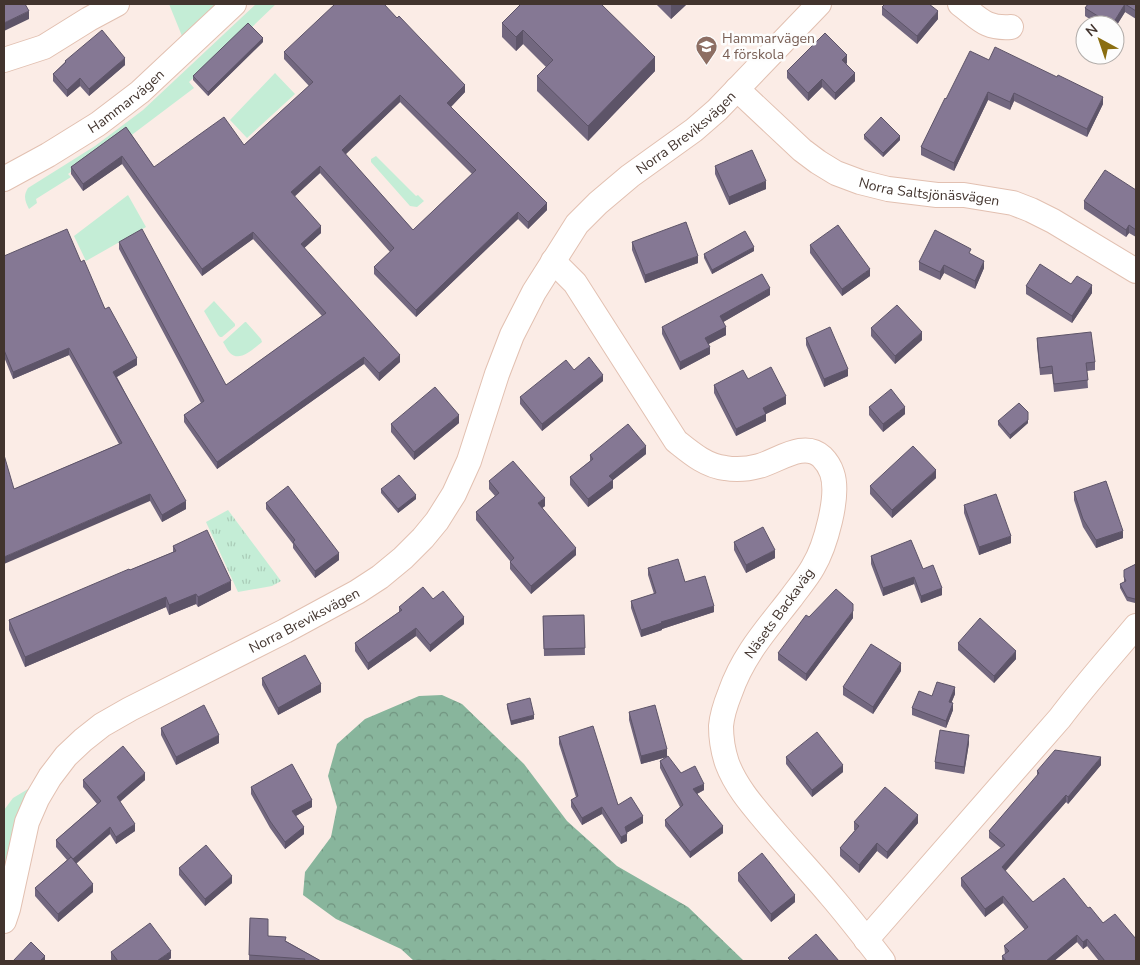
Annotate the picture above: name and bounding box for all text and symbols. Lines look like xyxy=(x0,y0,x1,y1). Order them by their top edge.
north arrow xyxy=(1075,15,1125,65)
text: N xyxy=(1082,20,1102,41)
place label: Hammarvägen 4 förskola xyxy=(722,29,815,64)
school or university icon: Hammarvägen 4 förskola xyxy=(694,34,718,65)
street label: Hammarvägen xyxy=(84,65,169,138)
street label: Norra Breviksvägen xyxy=(632,87,740,179)
street label: Norra Saltsjönäsvägen xyxy=(857,173,1001,211)
street label: Näsets Backaväg xyxy=(740,564,819,662)
street label: Norra Breviksvägen xyxy=(246,583,363,658)

